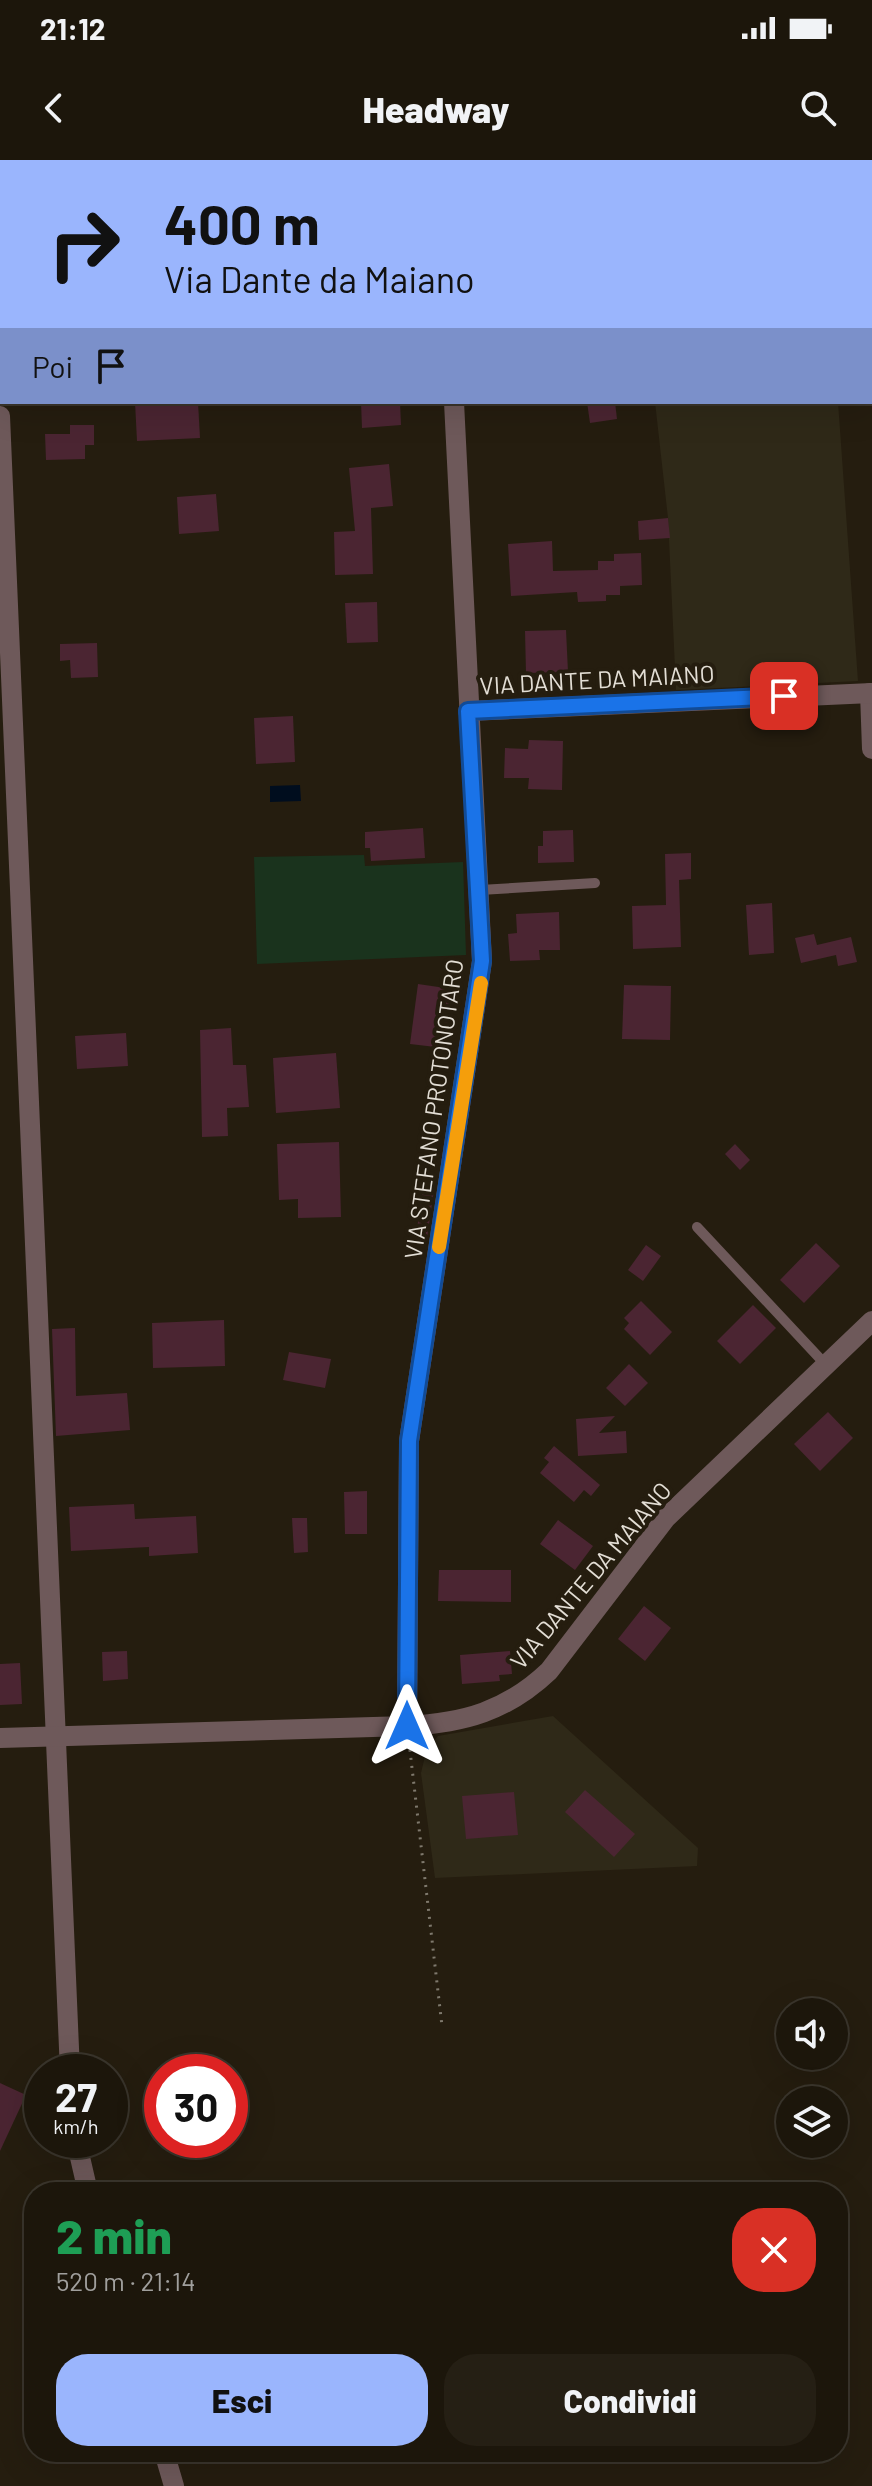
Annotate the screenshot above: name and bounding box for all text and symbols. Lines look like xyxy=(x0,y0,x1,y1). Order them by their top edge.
text: 21:12 xyxy=(40,10,106,46)
icon: back xyxy=(32,86,76,130)
icon: search xyxy=(796,86,840,130)
text: Headway xyxy=(363,87,509,130)
text: 400 m xyxy=(164,189,320,256)
icon: right xyxy=(32,192,136,296)
text: Via Dante da Maiano xyxy=(164,257,475,300)
icon: arrive xyxy=(89,344,133,388)
text: Poi xyxy=(32,348,73,384)
street label: VIA DANTE DA MAIANO xyxy=(479,658,715,700)
pin xyxy=(750,662,818,730)
icon: arrive xyxy=(762,674,806,718)
street label: VIA STEFANO PROTONOTARO xyxy=(398,957,468,1261)
street label: VIA DANTE DA MAIANO xyxy=(503,1476,677,1674)
position arrow xyxy=(365,1684,449,1768)
map controls xyxy=(776,1998,848,2158)
button: sound xyxy=(776,1998,848,2070)
speed limit sign: 30 xyxy=(144,2054,248,2158)
text: 27 xyxy=(55,2072,97,2120)
button: layers xyxy=(776,2086,848,2158)
text: km/h xyxy=(53,2114,99,2138)
text: 2 min xyxy=(56,2206,172,2264)
button: close xyxy=(732,2208,816,2292)
text: 520 m · 21:14 xyxy=(56,2265,195,2296)
button: Esci xyxy=(56,2354,428,2446)
button: Condividi xyxy=(444,2354,816,2446)

